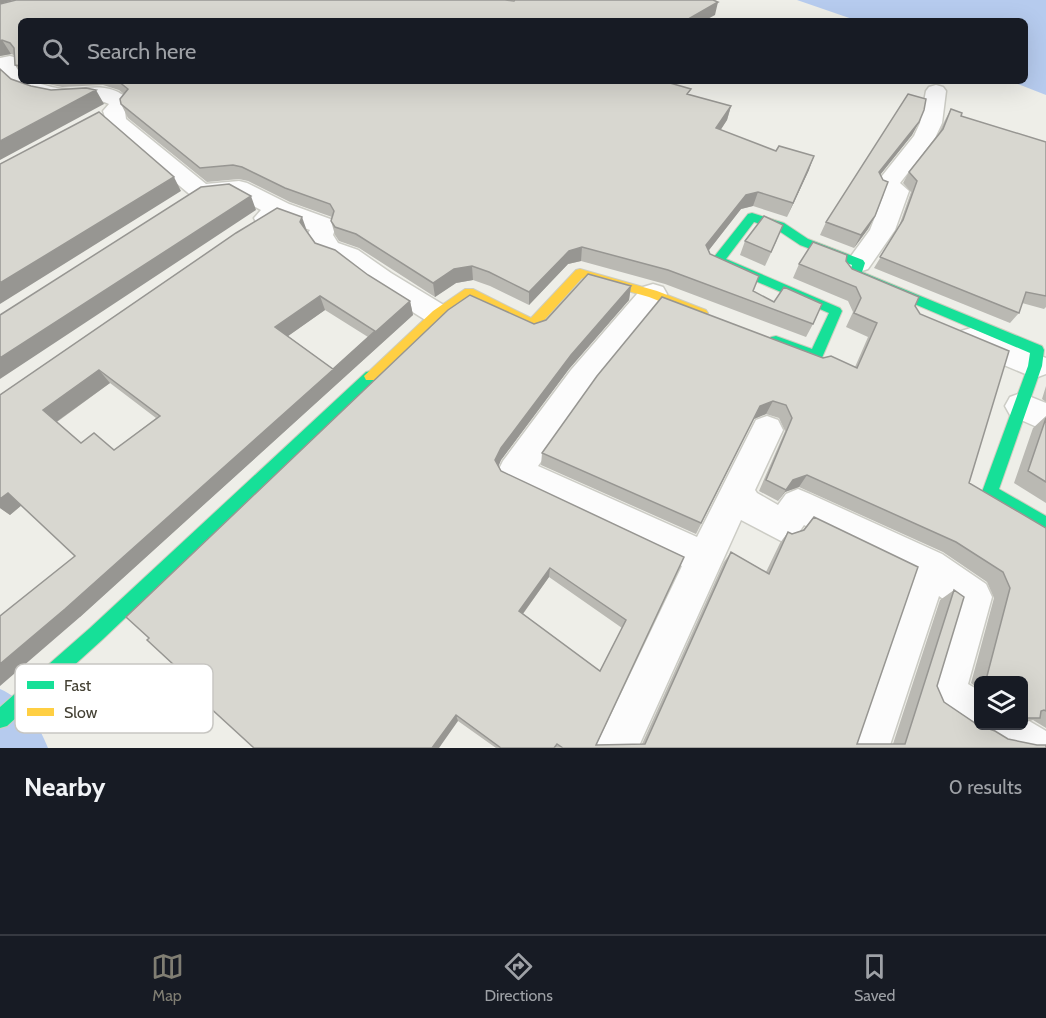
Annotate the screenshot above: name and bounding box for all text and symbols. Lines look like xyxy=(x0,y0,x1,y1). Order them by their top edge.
search box xyxy=(18,18,1028,84)
icon: search xyxy=(39,35,72,68)
text: Search here xyxy=(87,38,196,65)
legend xyxy=(15,664,213,733)
text: Fast xyxy=(64,676,92,695)
map controls xyxy=(974,676,1028,730)
button: layers xyxy=(974,676,1028,730)
text: Slow xyxy=(64,703,98,722)
text: Nearby xyxy=(24,771,105,803)
text: 0 results xyxy=(949,775,1022,799)
tab: Map xyxy=(151,950,184,1005)
tab: Directions xyxy=(485,950,553,1005)
tab: Saved xyxy=(854,950,895,1005)

